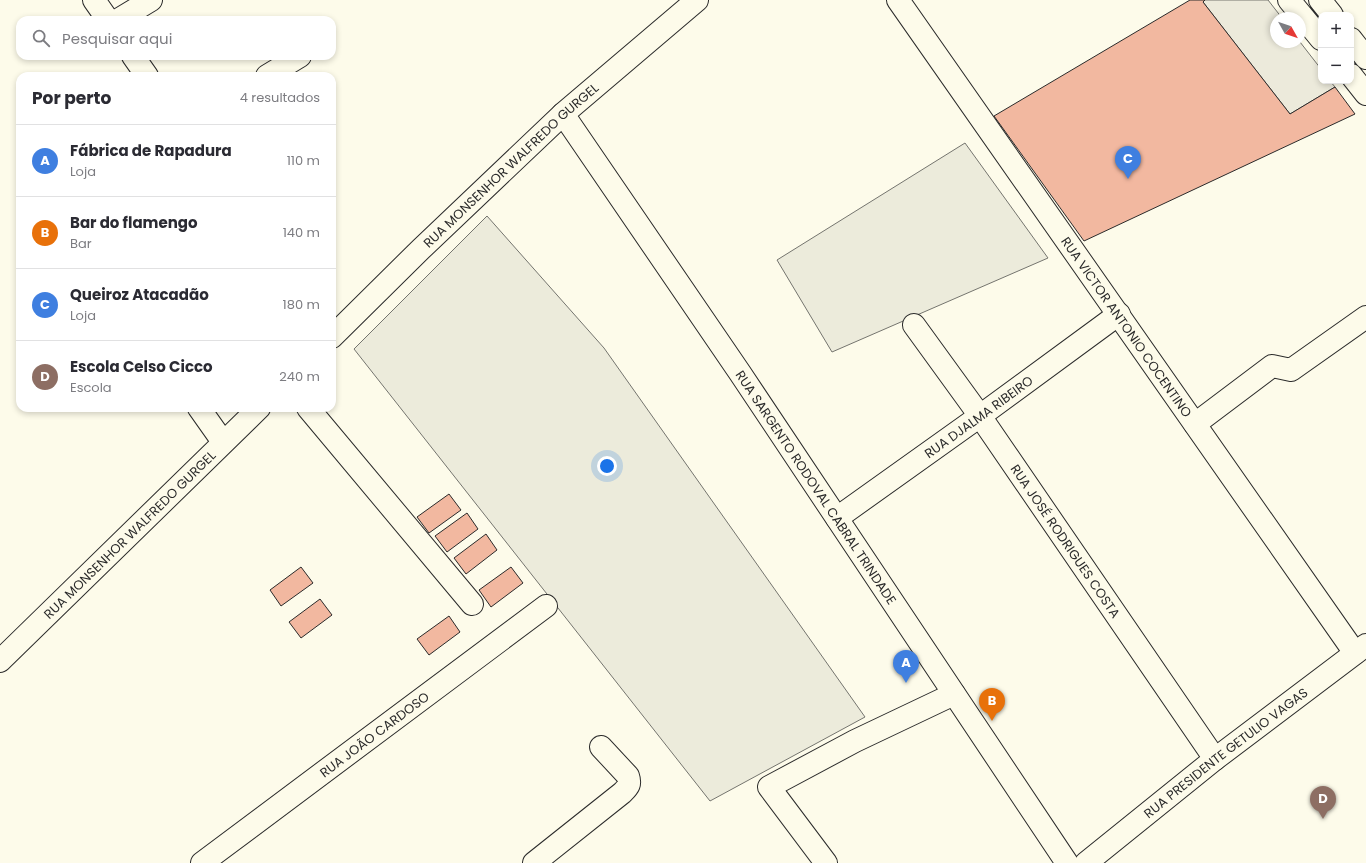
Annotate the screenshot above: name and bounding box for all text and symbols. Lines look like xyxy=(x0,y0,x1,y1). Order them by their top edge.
north arrow xyxy=(1270,12,1306,48)
map controls xyxy=(1318,12,1354,84)
button: + xyxy=(1318,12,1354,48)
search box xyxy=(16,16,336,60)
icon: search xyxy=(30,27,52,49)
text: Pesquisar aqui xyxy=(62,28,172,49)
button: − xyxy=(1318,48,1354,84)
street label: RUA MONSENHOR WALFREDO GURGEL xyxy=(419,78,603,252)
text: Por perto xyxy=(32,86,111,110)
text: 4 resultados xyxy=(240,88,320,107)
text: Fábrica de Rapadura xyxy=(70,140,232,161)
pin: C xyxy=(1115,146,1141,179)
text: A xyxy=(40,151,50,170)
text: 110 m xyxy=(287,151,320,170)
text: Loja xyxy=(70,162,96,181)
text: Bar do flamengo xyxy=(70,212,198,233)
text: B xyxy=(41,223,49,242)
text: 140 m xyxy=(283,223,320,242)
street label: RUA VICTOR ANTONIO COCENTINO xyxy=(1057,233,1197,421)
text: Bar xyxy=(70,234,92,253)
text: Queiroz Atacadão xyxy=(70,284,209,305)
text: C xyxy=(40,295,50,314)
text: 180 m xyxy=(283,295,320,314)
text: Loja xyxy=(70,306,96,325)
text: Escola Celso Cicco xyxy=(70,356,213,377)
street label: RUA SARGENTO RODOVAL CABRAL TRINDADE xyxy=(731,366,901,608)
text: D xyxy=(40,367,50,386)
text: 240 m xyxy=(279,367,320,386)
street label: RUA DJALMA RIBEIRO xyxy=(920,371,1037,462)
text: Escola xyxy=(70,378,112,397)
street label: RUA MONSENHOR WALFREDO GURGEL xyxy=(39,446,220,623)
your location xyxy=(597,456,617,476)
street label: RUA JOSÉ RODRIGUES COSTA xyxy=(1006,460,1125,622)
pin: A xyxy=(893,650,919,683)
street label: RUA PRESIDENTE GETULIO VAGAS xyxy=(1139,683,1312,822)
street label: RUA JOÃO CARDOSO xyxy=(315,687,433,782)
pin: B xyxy=(979,688,1005,721)
pin: D xyxy=(1310,786,1336,819)

